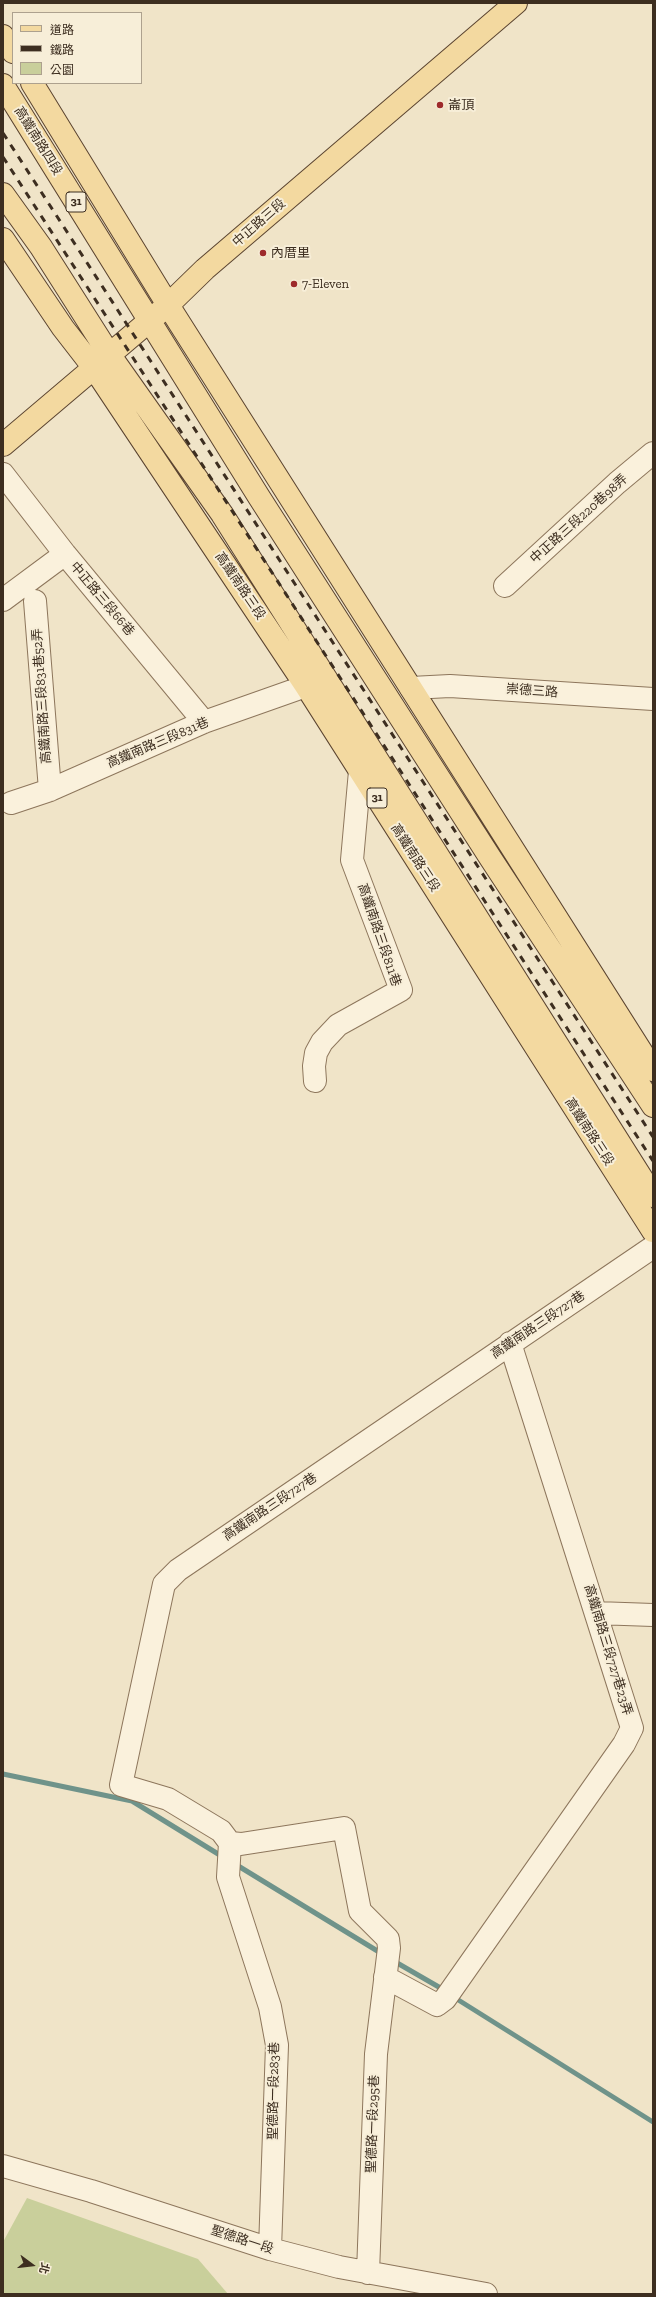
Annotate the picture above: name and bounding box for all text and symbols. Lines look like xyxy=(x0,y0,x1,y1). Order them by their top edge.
legend xyxy=(12,12,142,84)
text: 道路 xyxy=(50,23,74,37)
text: 鐵路 xyxy=(50,43,74,57)
text: 公園 xyxy=(50,63,74,77)
place label: 崙頂 xyxy=(448,97,474,113)
marker: 崙頂 xyxy=(435,100,445,110)
street label: 高鐵南路四段 xyxy=(11,104,65,178)
road number: 31 xyxy=(66,192,86,212)
street label: 中正路三段 xyxy=(229,196,289,250)
place label: 內厝里 xyxy=(271,245,310,261)
marker: 內厝里 xyxy=(258,248,268,258)
place label: 7-Eleven xyxy=(302,276,349,292)
marker: 7-Eleven xyxy=(289,279,299,289)
street label: 中正路三段220巷98弄 xyxy=(527,471,631,567)
street label: 高鐵南路三段 xyxy=(212,549,268,623)
street label: 中正路三段66巷 xyxy=(67,559,137,639)
street label: 高鐵南路三段831巷52弄 xyxy=(29,628,55,764)
street label: 崇德三路 xyxy=(506,681,558,701)
street label: 高鐵南路三段831巷 xyxy=(105,714,211,772)
road number: 31 xyxy=(367,788,387,808)
street label: 高鐵南路三段 xyxy=(387,821,443,895)
street label: 高鐵南路三段811巷 xyxy=(354,881,404,989)
street label: 高鐵南路三段 xyxy=(561,1095,617,1169)
street label: 高鐵南路三段727巷 xyxy=(488,1288,588,1362)
street label: 高鐵南路三段727巷 xyxy=(220,1470,320,1544)
street label: 高鐵南路三段727巷23弄 xyxy=(581,1583,635,1717)
street label: 聖德路一段283巷 xyxy=(265,2042,283,2140)
street label: 聖德路一段295巷 xyxy=(363,2075,383,2173)
street label: 聖德路一段 xyxy=(209,2223,275,2257)
north arrow xyxy=(12,2245,52,2285)
text: 北 xyxy=(36,2261,52,2275)

